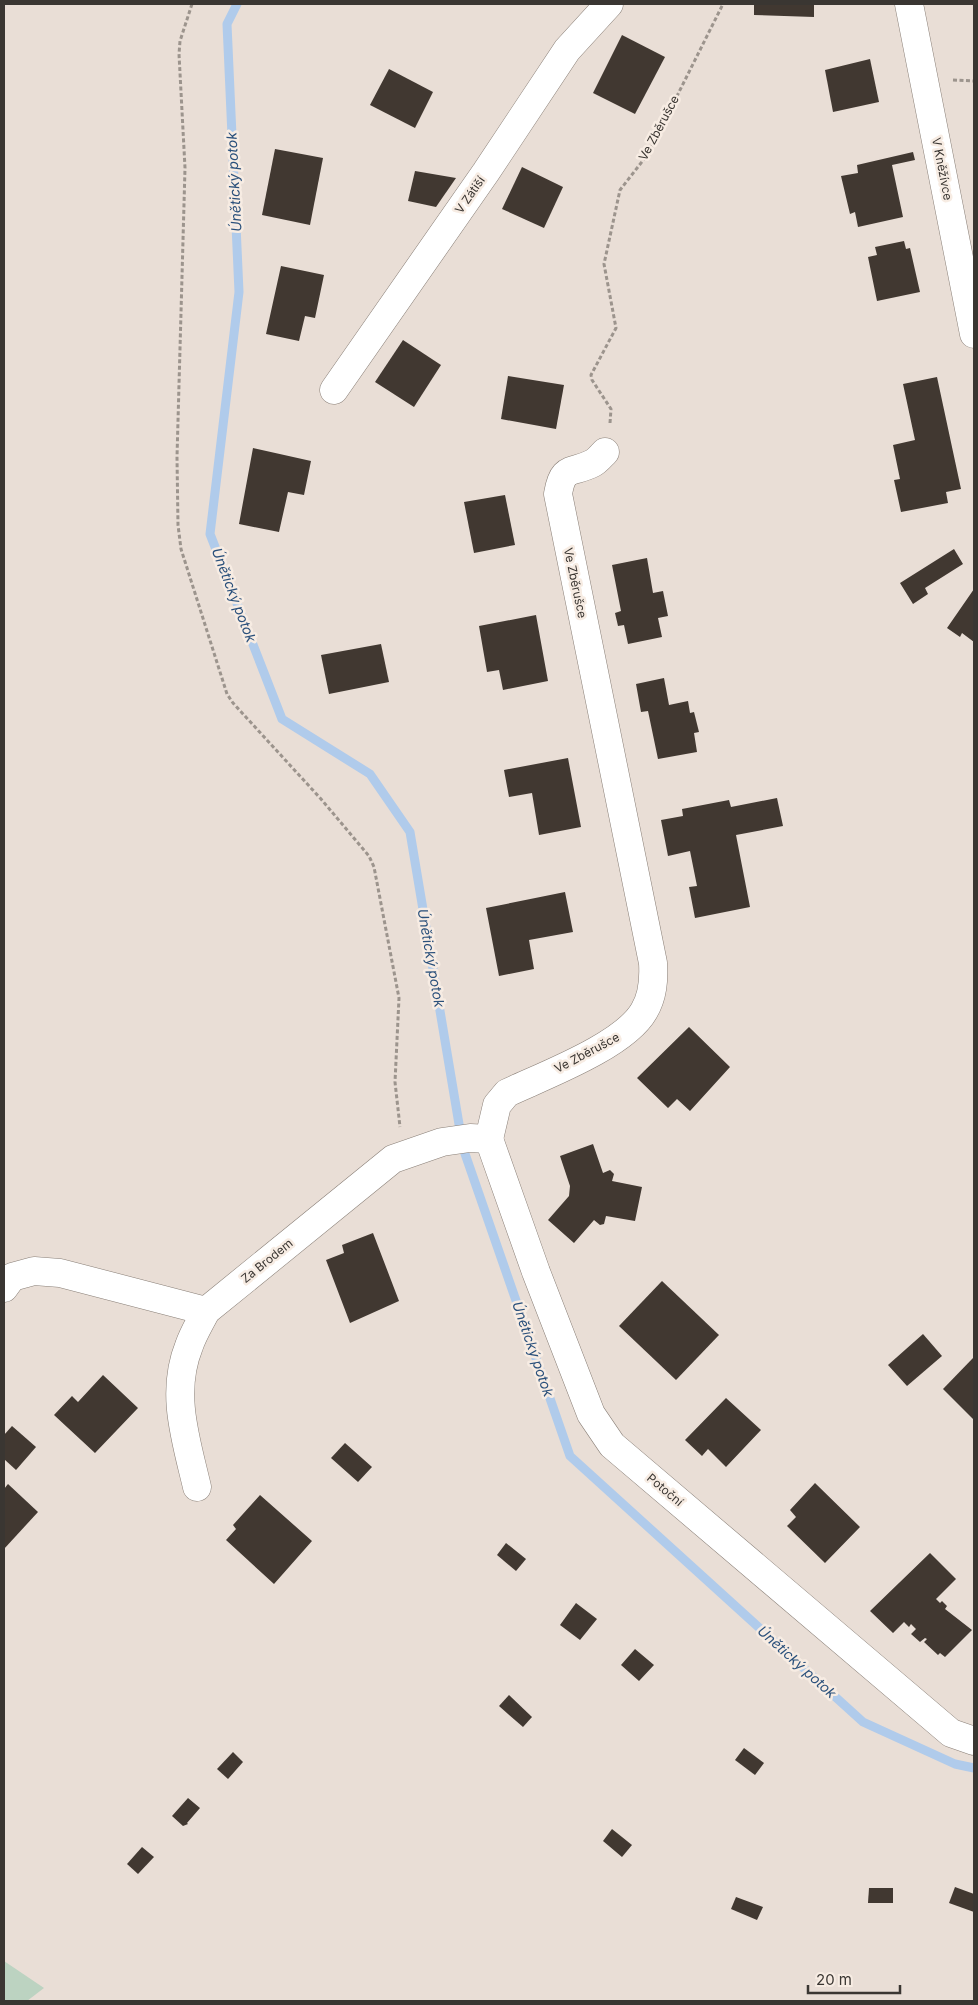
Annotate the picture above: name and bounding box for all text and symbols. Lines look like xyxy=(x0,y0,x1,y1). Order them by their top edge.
street label: Ve Zběrušce xyxy=(635,93,682,163)
water label: Únětický potok xyxy=(222,131,245,232)
street label: V Kněžívce xyxy=(929,136,956,202)
street label: V Zátiší xyxy=(451,173,488,216)
water label: Únětický potok xyxy=(209,545,260,645)
street label: Ve Zběrušce xyxy=(561,546,590,620)
water label: Únětický potok xyxy=(414,907,449,1009)
street label: Ve Zběrušce xyxy=(552,1029,622,1076)
street label: Za Brodem xyxy=(238,1235,295,1286)
water label: Únětický potok xyxy=(509,1299,558,1399)
street label: Potoční xyxy=(644,1470,687,1509)
water label: Únětický potok xyxy=(755,1622,840,1702)
scale bar xyxy=(808,1962,900,1994)
text: 20 m xyxy=(816,1970,852,1989)

